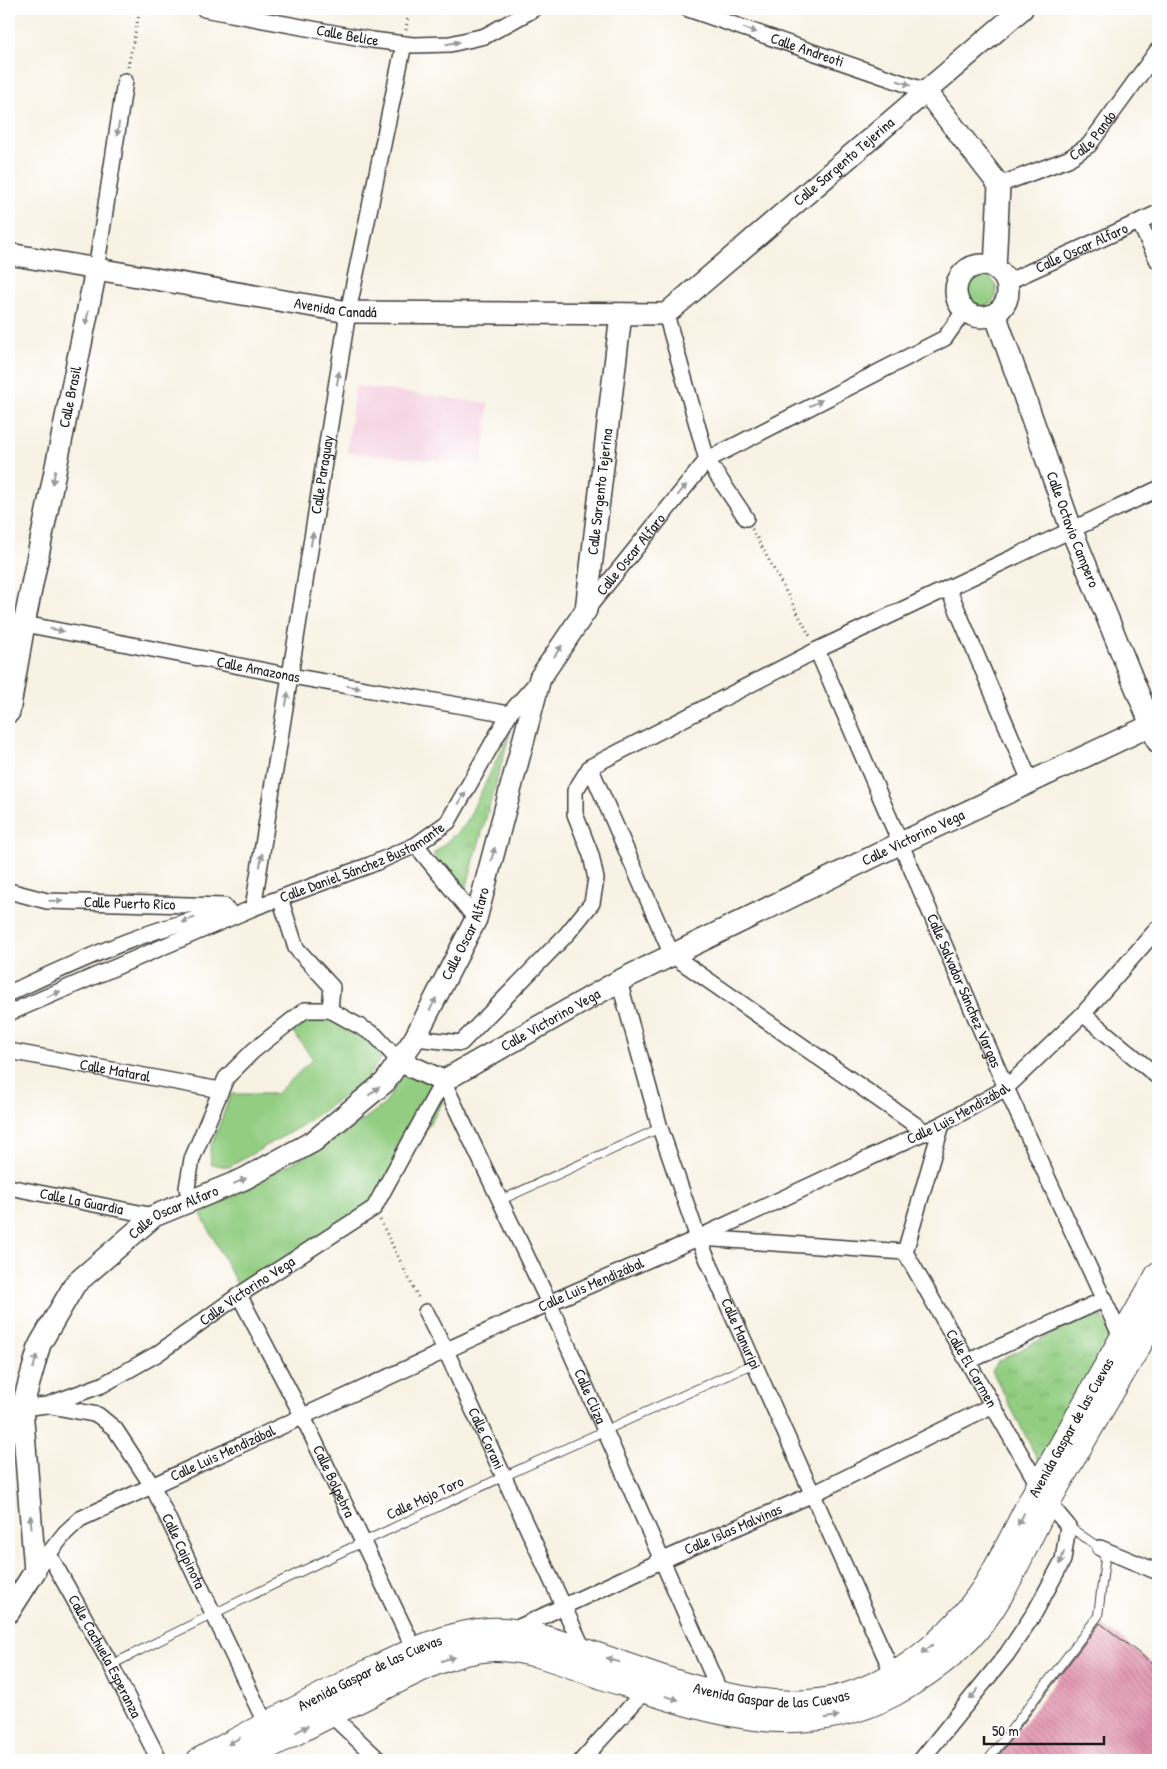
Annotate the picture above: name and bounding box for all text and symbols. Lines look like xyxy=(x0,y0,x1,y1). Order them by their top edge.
street label: Calle Belice xyxy=(315,19,380,51)
one-way arrow xyxy=(743,27,758,35)
street label: Calle Andreoti xyxy=(768,27,847,72)
one-way arrow xyxy=(445,39,461,47)
one-way arrow xyxy=(896,80,911,88)
street label: Calle Pando xyxy=(1065,106,1121,165)
street label: Calle Sargento Tejerina xyxy=(788,112,899,211)
one-way arrow xyxy=(113,121,121,137)
street label: Calle Oscar Alfaro xyxy=(1032,217,1131,278)
street label: Avenida Canadá xyxy=(293,292,377,322)
one-way arrow xyxy=(82,311,90,327)
street label: Calle Brasil xyxy=(53,364,86,430)
one-way arrow xyxy=(334,370,342,386)
one-way arrow xyxy=(809,399,824,407)
street label: Calle Sargento Tejerina xyxy=(582,427,617,556)
street label: Calle Paraguay xyxy=(305,433,338,515)
street label: Calle Octavio Campero xyxy=(1042,468,1105,590)
one-way arrow xyxy=(50,470,58,486)
one-way arrow xyxy=(677,484,688,497)
street label: Calle Oscar Alfaro xyxy=(591,509,670,600)
one-way arrow xyxy=(309,530,317,546)
one-way arrow xyxy=(49,626,64,634)
one-way arrow xyxy=(553,644,563,658)
street label: Calle Amazonas xyxy=(215,651,302,687)
one-way arrow xyxy=(346,683,362,691)
one-way arrow xyxy=(283,691,291,707)
one-way arrow xyxy=(457,792,466,805)
street label: Calle Victorino Vega xyxy=(858,804,968,871)
street label: Calle Daniel Sánchez Bustamante xyxy=(276,817,449,907)
one-way arrow xyxy=(490,847,498,862)
one-way arrow xyxy=(257,851,265,867)
street label: Calle Oscar Alfaro xyxy=(436,885,494,983)
street label: Calle Puerto Rico xyxy=(84,891,176,915)
one-way arrow xyxy=(49,897,65,905)
street label: Calle Salvador Sánchez Vargas xyxy=(922,910,1007,1071)
one-way arrow xyxy=(181,917,196,924)
street label: Calle Victorino Vega xyxy=(497,983,604,1056)
one-way arrow xyxy=(46,990,61,998)
one-way arrow xyxy=(429,997,437,1011)
street label: Calle Mataral xyxy=(78,1053,152,1087)
street label: Calle Luis Mendizábal xyxy=(903,1079,1015,1149)
one-way arrow xyxy=(367,1086,380,1097)
one-way arrow xyxy=(233,1176,247,1184)
street label: Calle Oscar Alfaro xyxy=(123,1180,221,1244)
street label: Calle La Guardia xyxy=(38,1182,125,1220)
street label: Calle Victorino Vega xyxy=(195,1251,299,1330)
street label: Calle Luis Mendizábal xyxy=(534,1252,647,1317)
street label: Calle Manuripi xyxy=(716,1294,767,1373)
street label: Calle El Carmen xyxy=(941,1325,1003,1411)
one-way arrow xyxy=(31,1354,39,1369)
street label: Avenida Gaspar de las Cuevas xyxy=(1023,1354,1119,1501)
street label: Calle Cliza xyxy=(569,1365,612,1427)
street label: Calle Corani xyxy=(463,1404,510,1473)
street label: Calle Luis Mendizábal xyxy=(166,1420,278,1486)
street label: Calle Bolpebra xyxy=(308,1441,361,1521)
street label: Calle Mojo Toro xyxy=(383,1471,467,1525)
street label: Calle Islas Malvinas xyxy=(680,1498,785,1560)
street label: Calle Caipinota xyxy=(157,1510,211,1592)
one-way arrow xyxy=(1017,1512,1025,1526)
one-way arrow xyxy=(27,1514,35,1530)
one-way arrow xyxy=(1057,1551,1065,1566)
street label: Calle Cachuela Esperanza xyxy=(63,1591,147,1721)
street label: Avenida Gaspar de las Cuevas xyxy=(294,1629,445,1716)
one-way arrow xyxy=(921,1644,934,1655)
one-way arrow xyxy=(441,1655,456,1663)
one-way arrow xyxy=(605,1656,620,1663)
street label: Avenida Gaspar de las Cuevas xyxy=(691,1677,852,1713)
one-way arrow xyxy=(969,1688,980,1701)
one-way arrow xyxy=(665,1695,680,1703)
one-way arrow xyxy=(824,1712,840,1720)
scale bar xyxy=(984,1714,1104,1746)
text: 50 m xyxy=(992,1720,1019,1741)
one-way arrow xyxy=(295,1725,309,1733)
one-way arrow xyxy=(227,1737,242,1745)

